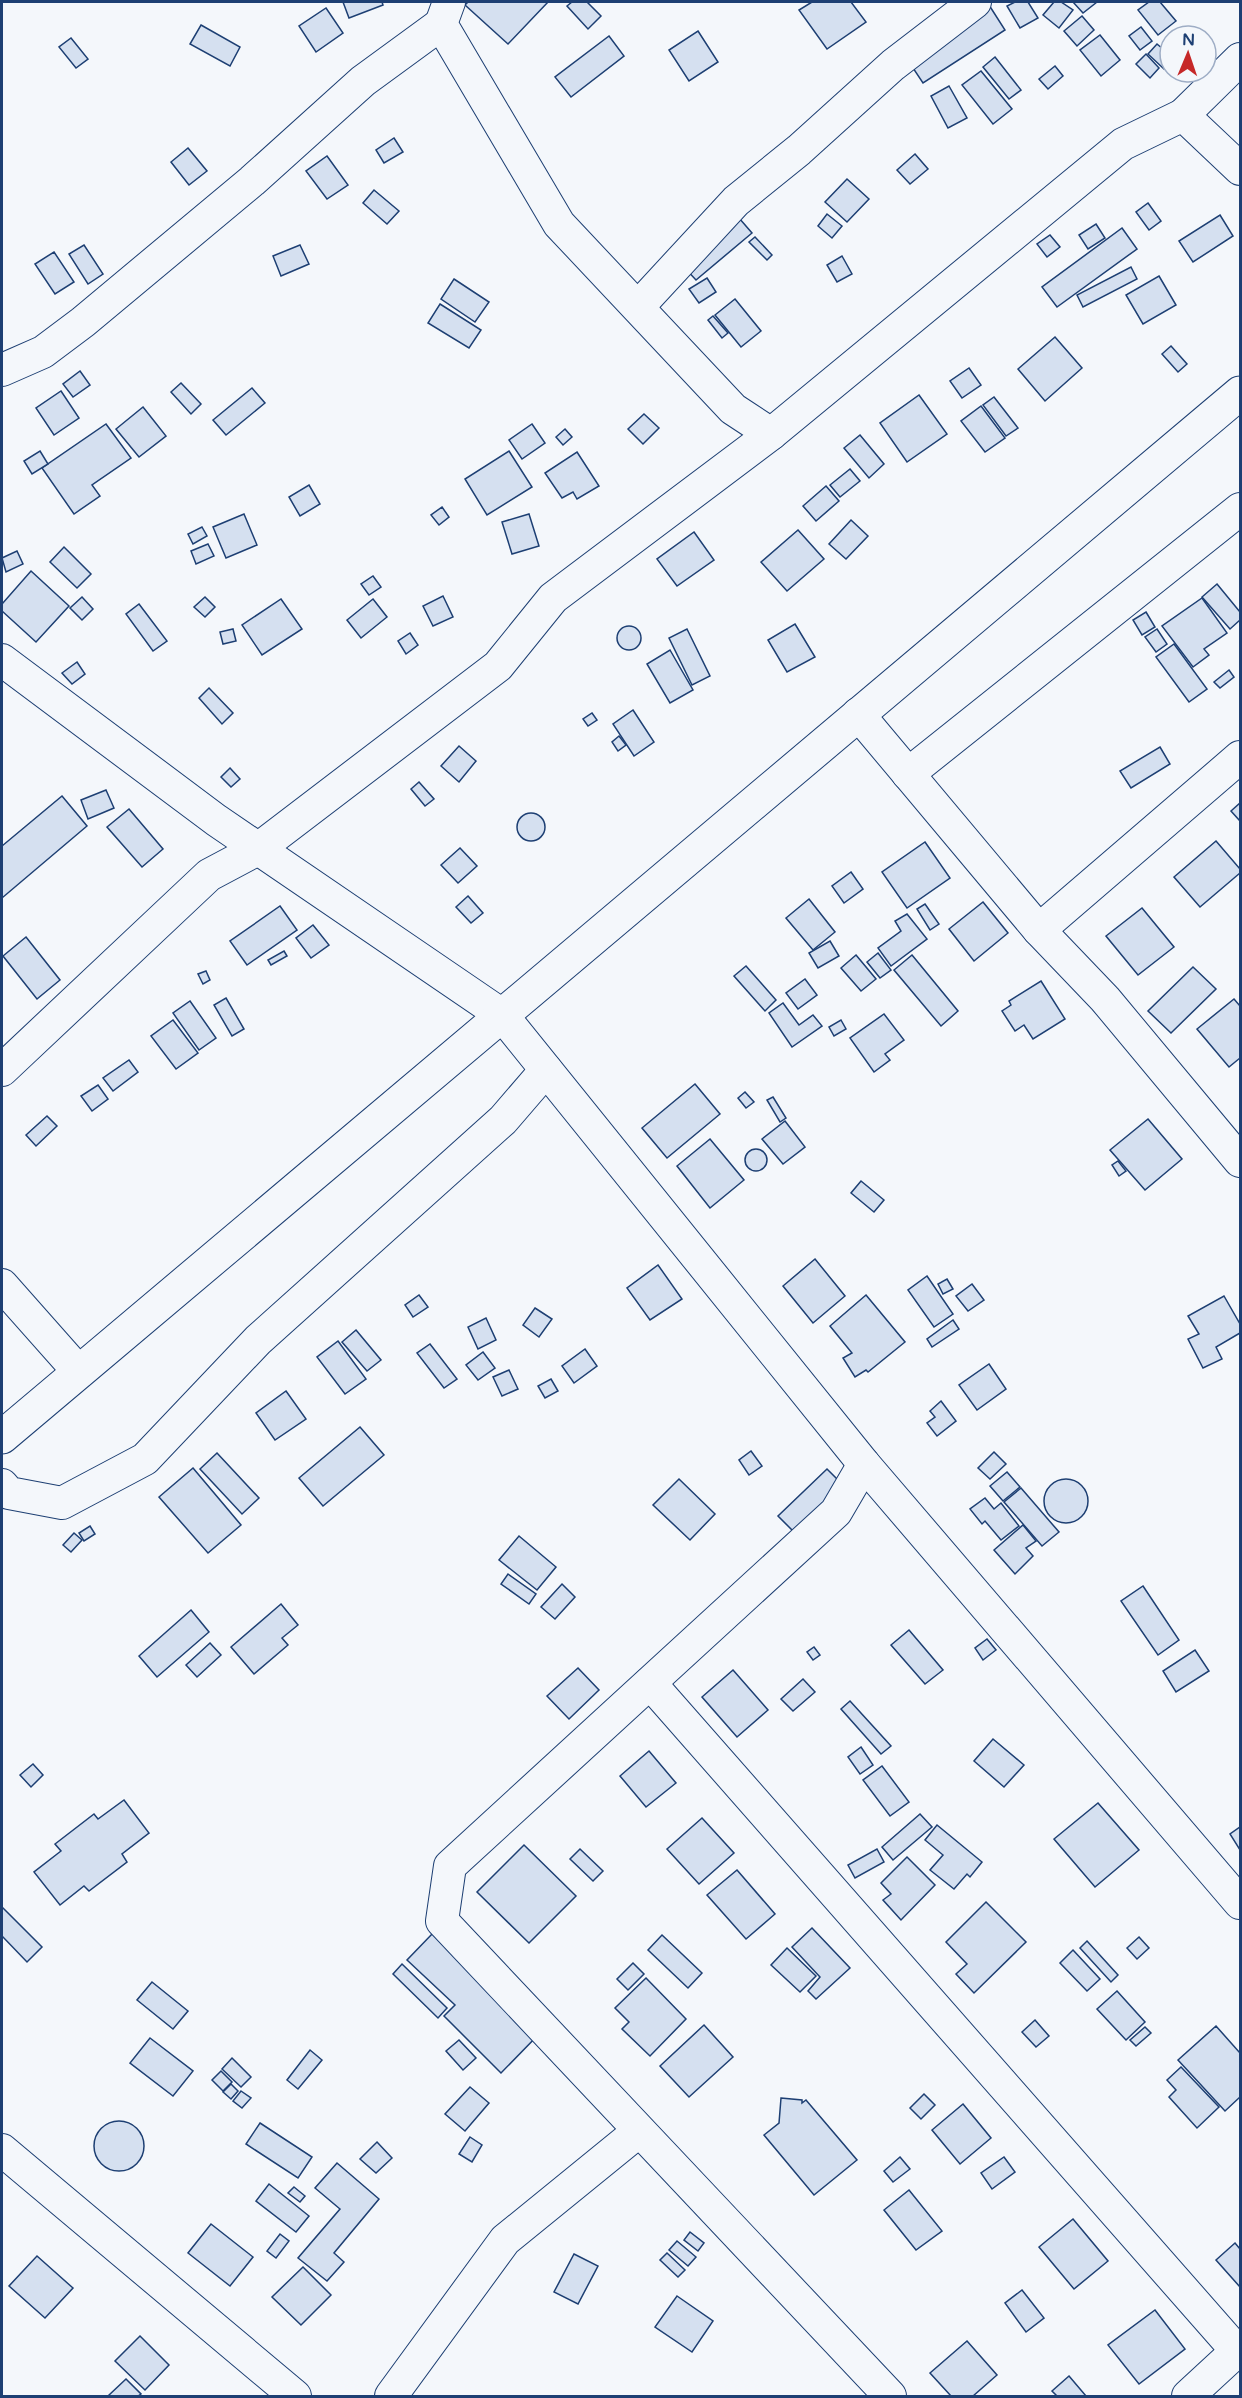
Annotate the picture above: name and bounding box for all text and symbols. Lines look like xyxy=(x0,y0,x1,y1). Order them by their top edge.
north arrow xyxy=(1158,24,1218,84)
text: N xyxy=(1182,30,1195,50)

